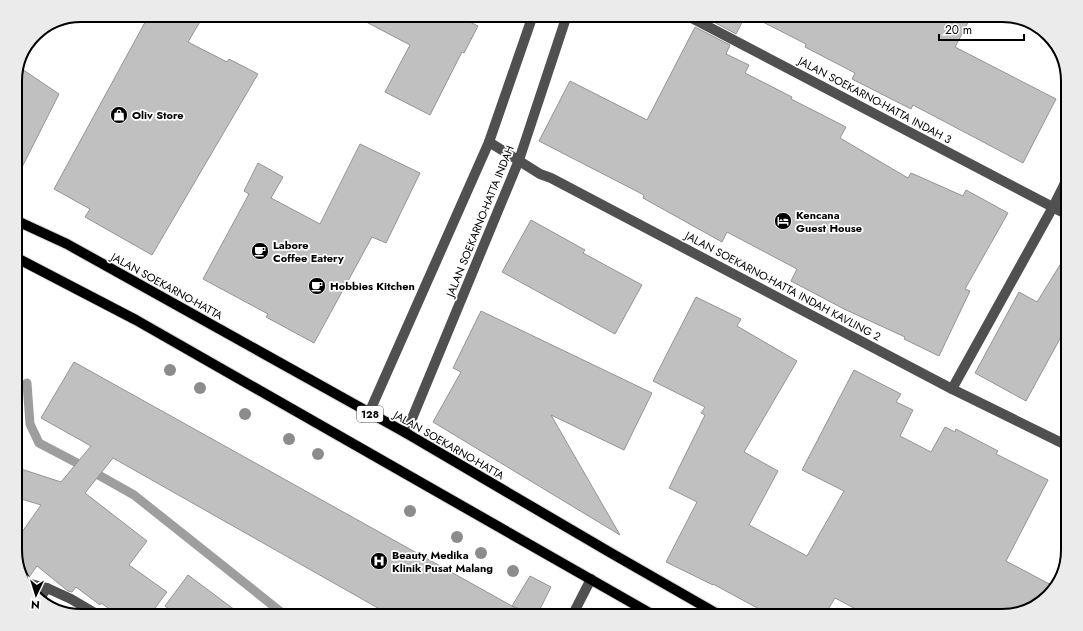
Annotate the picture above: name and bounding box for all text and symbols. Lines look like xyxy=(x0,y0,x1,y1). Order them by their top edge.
scale bar xyxy=(939,16,1024,42)
text: 20 m xyxy=(945,21,972,39)
street label: JALAN SOEKARNO-HATTA INDAH 3 xyxy=(794,52,954,147)
shop icon: Oliv Store xyxy=(109,105,129,125)
place label: Oliv Store xyxy=(132,107,184,123)
street label: JALAN SOEKARNO-HATTA INDAH xyxy=(441,143,518,301)
place label: Kencana Guest House xyxy=(796,207,862,236)
hotel icon: Kencana Guest House xyxy=(773,211,793,231)
street label: JALAN SOEKARNO-HATTA INDAH KAVLING 2 xyxy=(681,227,884,345)
place label: Labore Coffee Eatery xyxy=(273,237,344,266)
cafe icon: Labore Coffee Eatery xyxy=(250,241,270,261)
street label: JALAN SOEKARNO-HATTA xyxy=(107,248,226,324)
cafe icon: Hobbies Kitchen xyxy=(307,276,327,296)
place label: Hobbies Kitchen xyxy=(330,278,415,294)
road number: 128 xyxy=(357,406,383,422)
street label: JALAN SOEKARNO-HATTA xyxy=(389,406,508,484)
place label: Beauty Medika Klinik Pusat Malang xyxy=(392,547,493,576)
hospital icon: Beauty Medika Klinik Pusat Malang xyxy=(369,551,389,571)
north arrow xyxy=(16,575,56,615)
text: N xyxy=(30,597,40,613)

